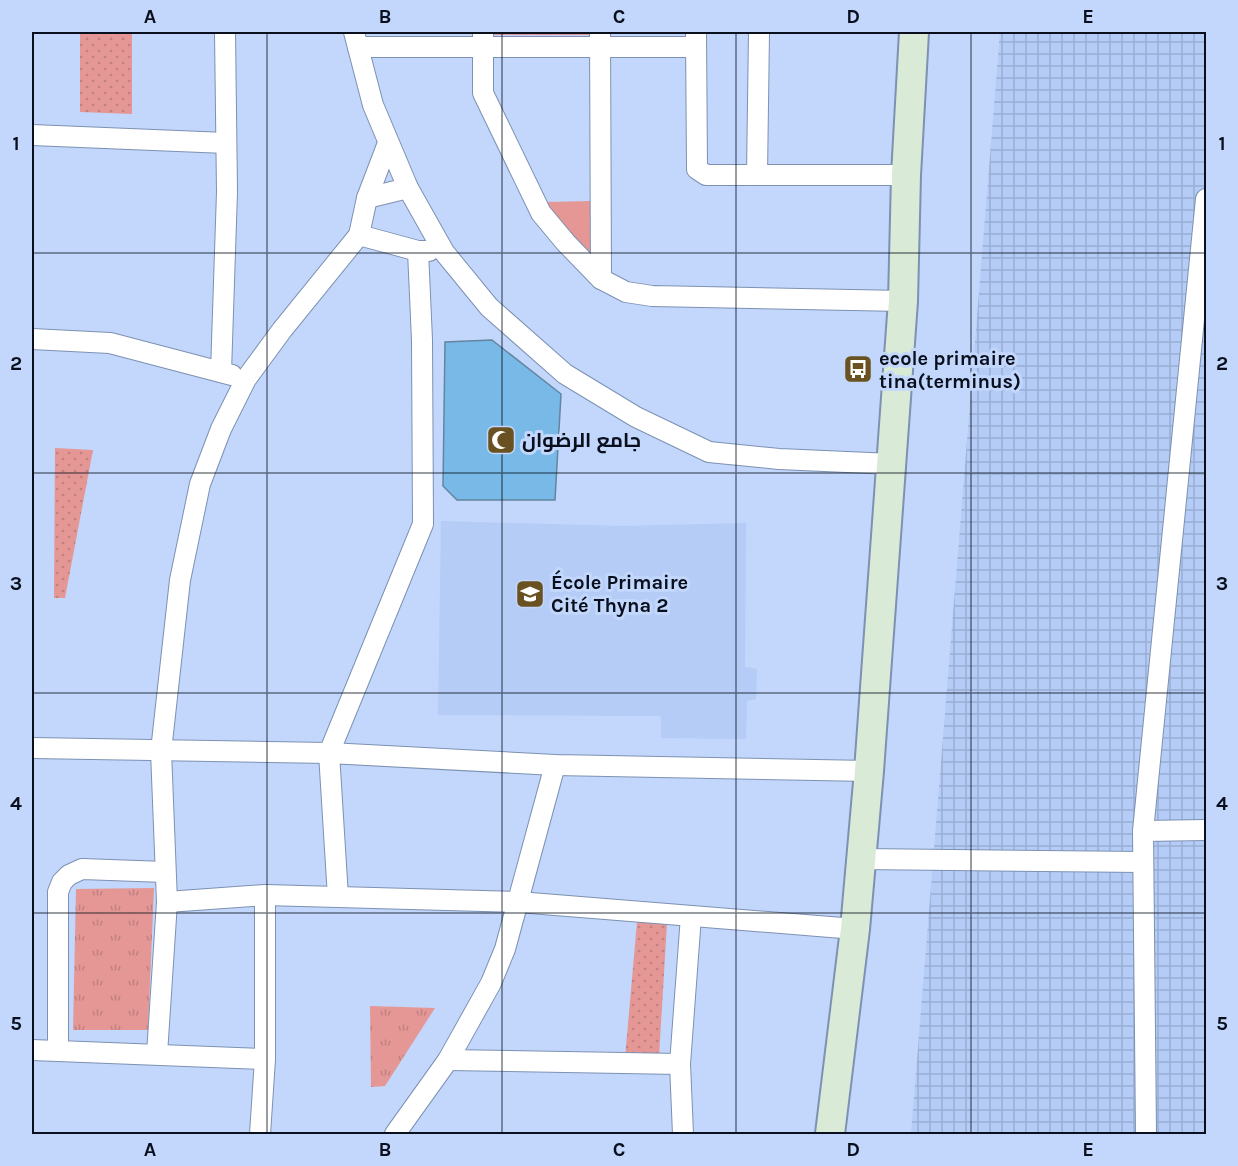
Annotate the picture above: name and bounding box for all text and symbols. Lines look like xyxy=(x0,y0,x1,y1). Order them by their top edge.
text: A xyxy=(144,5,157,28)
text: B xyxy=(379,5,391,28)
text: C xyxy=(613,5,625,28)
text: D xyxy=(846,5,860,28)
text: E xyxy=(1082,5,1094,28)
text: 1 xyxy=(12,132,20,155)
text: 1 xyxy=(1218,132,1226,155)
place label: ecole primaire tina(terminus) xyxy=(879,347,1021,393)
text: 2 xyxy=(10,352,22,375)
text: 2 xyxy=(1216,352,1228,375)
bus stop icon: ecole primaire tina(terminus) xyxy=(842,353,874,385)
mosque icon: جامع الرضوان xyxy=(485,424,517,456)
place label: جامع الرضوان xyxy=(522,429,641,454)
place label: École Primaire Cité Thyna 2 xyxy=(551,569,688,617)
text: 3 xyxy=(10,572,22,595)
text: 3 xyxy=(1216,572,1228,595)
school or university icon: École Primaire Cité Thyna 2 xyxy=(514,578,546,610)
text: 4 xyxy=(10,792,22,815)
text: 4 xyxy=(1216,792,1228,815)
text: 5 xyxy=(10,1012,22,1035)
text: 5 xyxy=(1216,1012,1228,1035)
text: A xyxy=(144,1138,157,1161)
text: B xyxy=(379,1138,391,1161)
text: C xyxy=(613,1138,625,1161)
text: D xyxy=(846,1138,860,1161)
text: E xyxy=(1082,1138,1094,1161)

